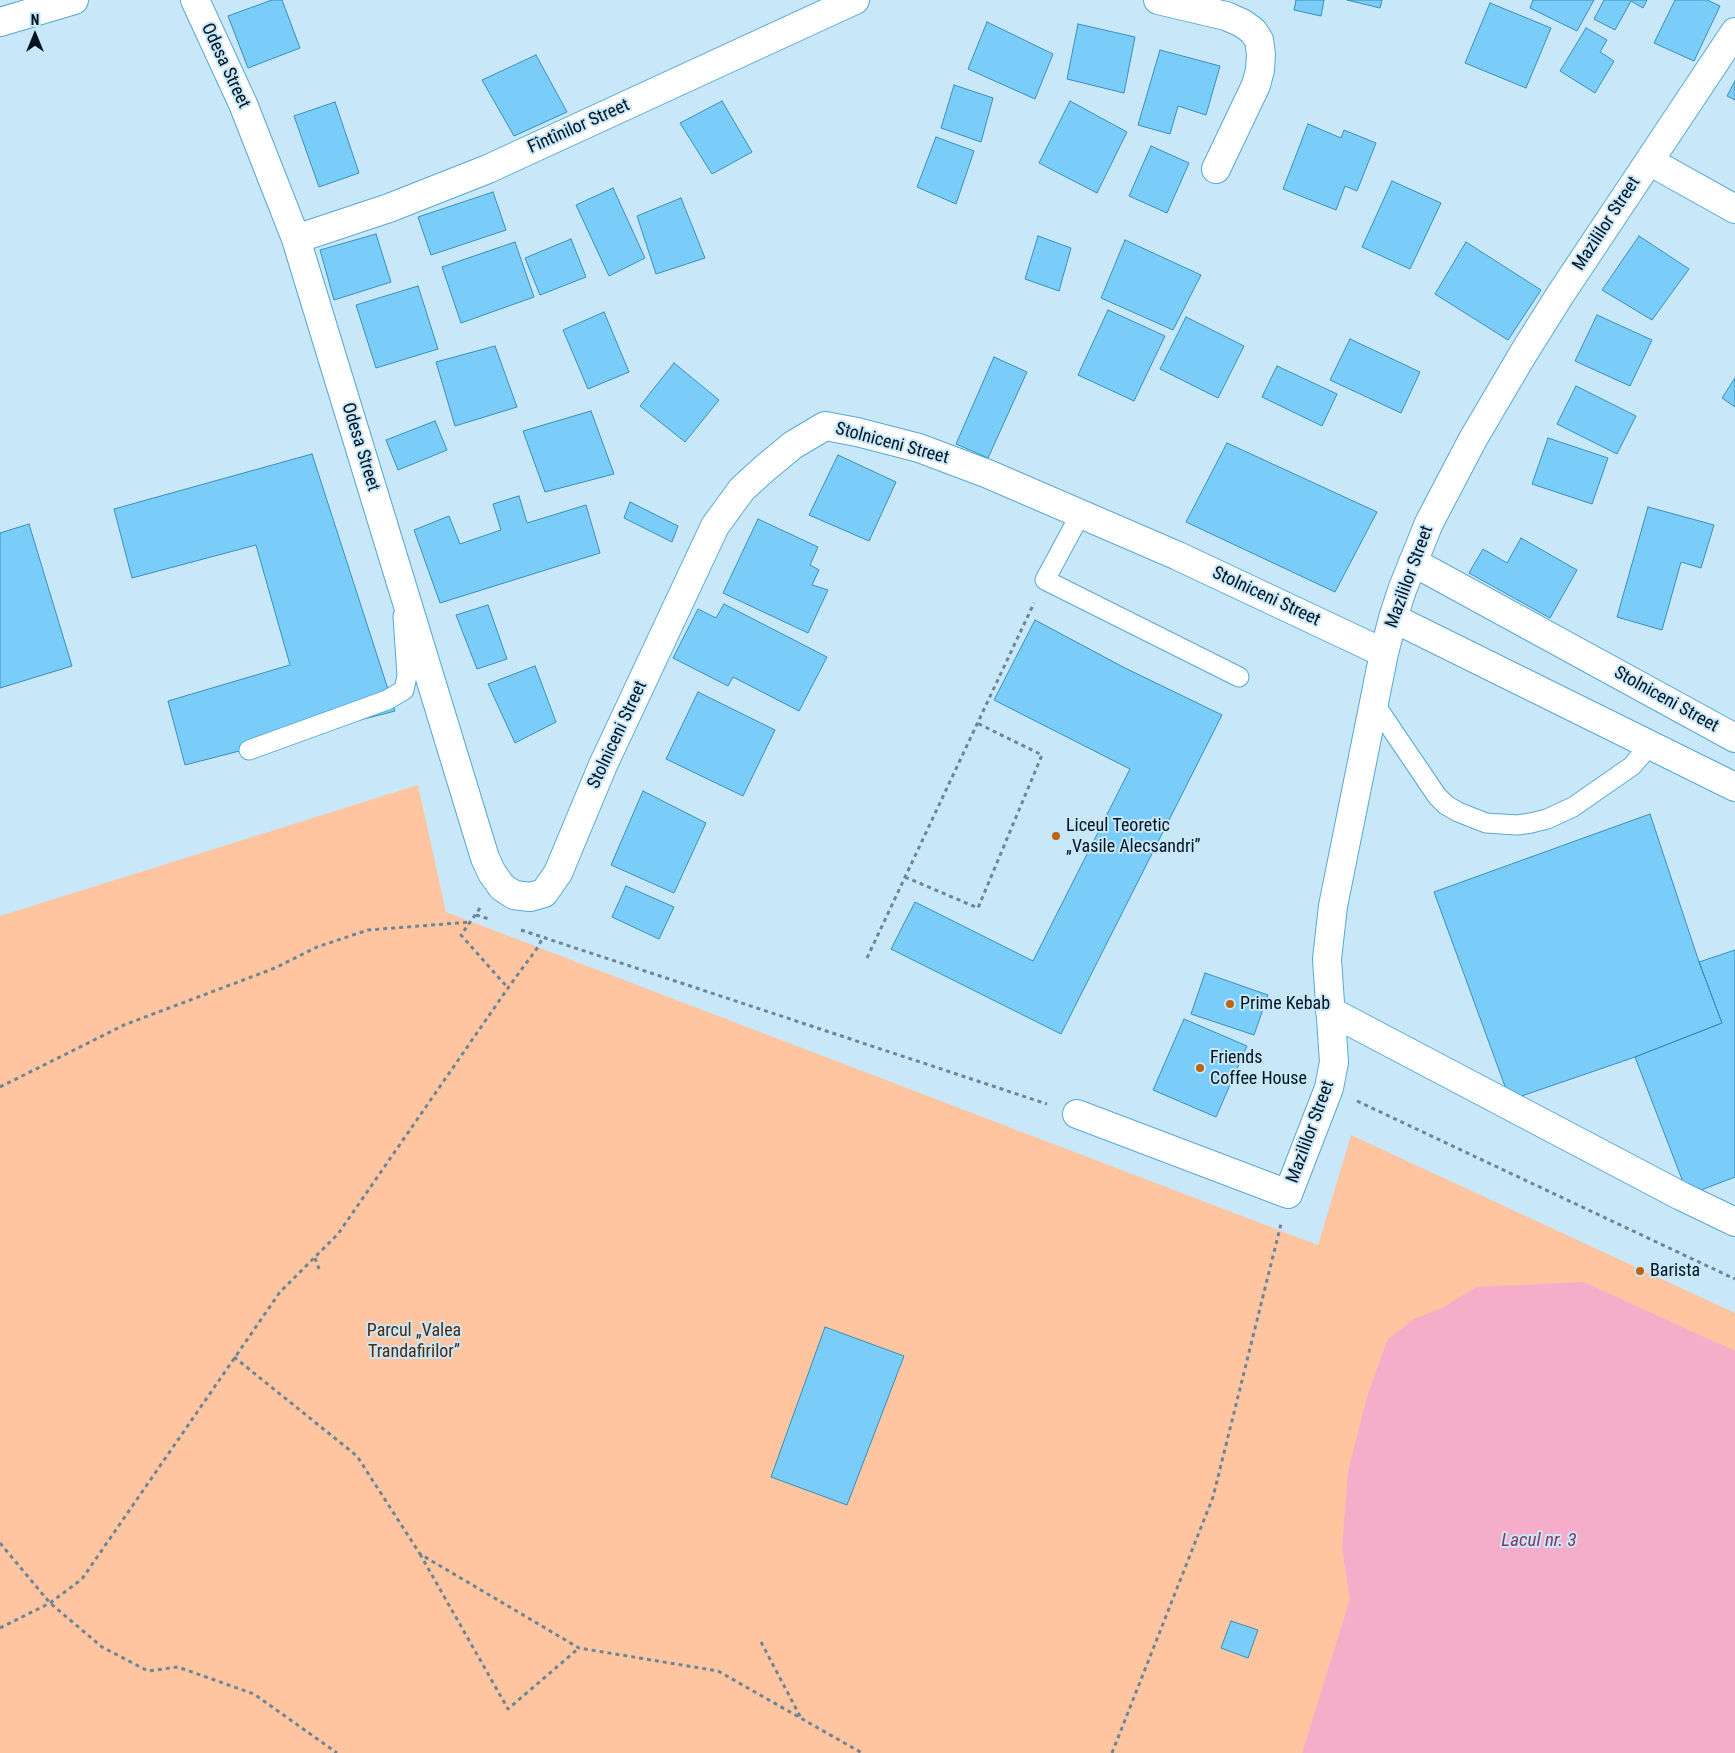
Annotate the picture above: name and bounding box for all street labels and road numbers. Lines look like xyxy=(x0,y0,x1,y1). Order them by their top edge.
street label: Odesa Street xyxy=(196,20,254,112)
street label: Fîntînilor Street xyxy=(525,95,633,159)
street label: Mazililor Street xyxy=(1569,173,1645,275)
street label: Odesa Street xyxy=(336,400,384,494)
street label: Stolniceni Street xyxy=(833,419,951,469)
street label: Mazililor Street xyxy=(1381,523,1439,631)
street label: Stolniceni Street xyxy=(1209,563,1323,631)
street label: Stolniceni Street xyxy=(1610,662,1722,738)
street label: Stolniceni Street xyxy=(584,678,652,792)
street label: Mazililor Street xyxy=(1282,1078,1340,1186)

